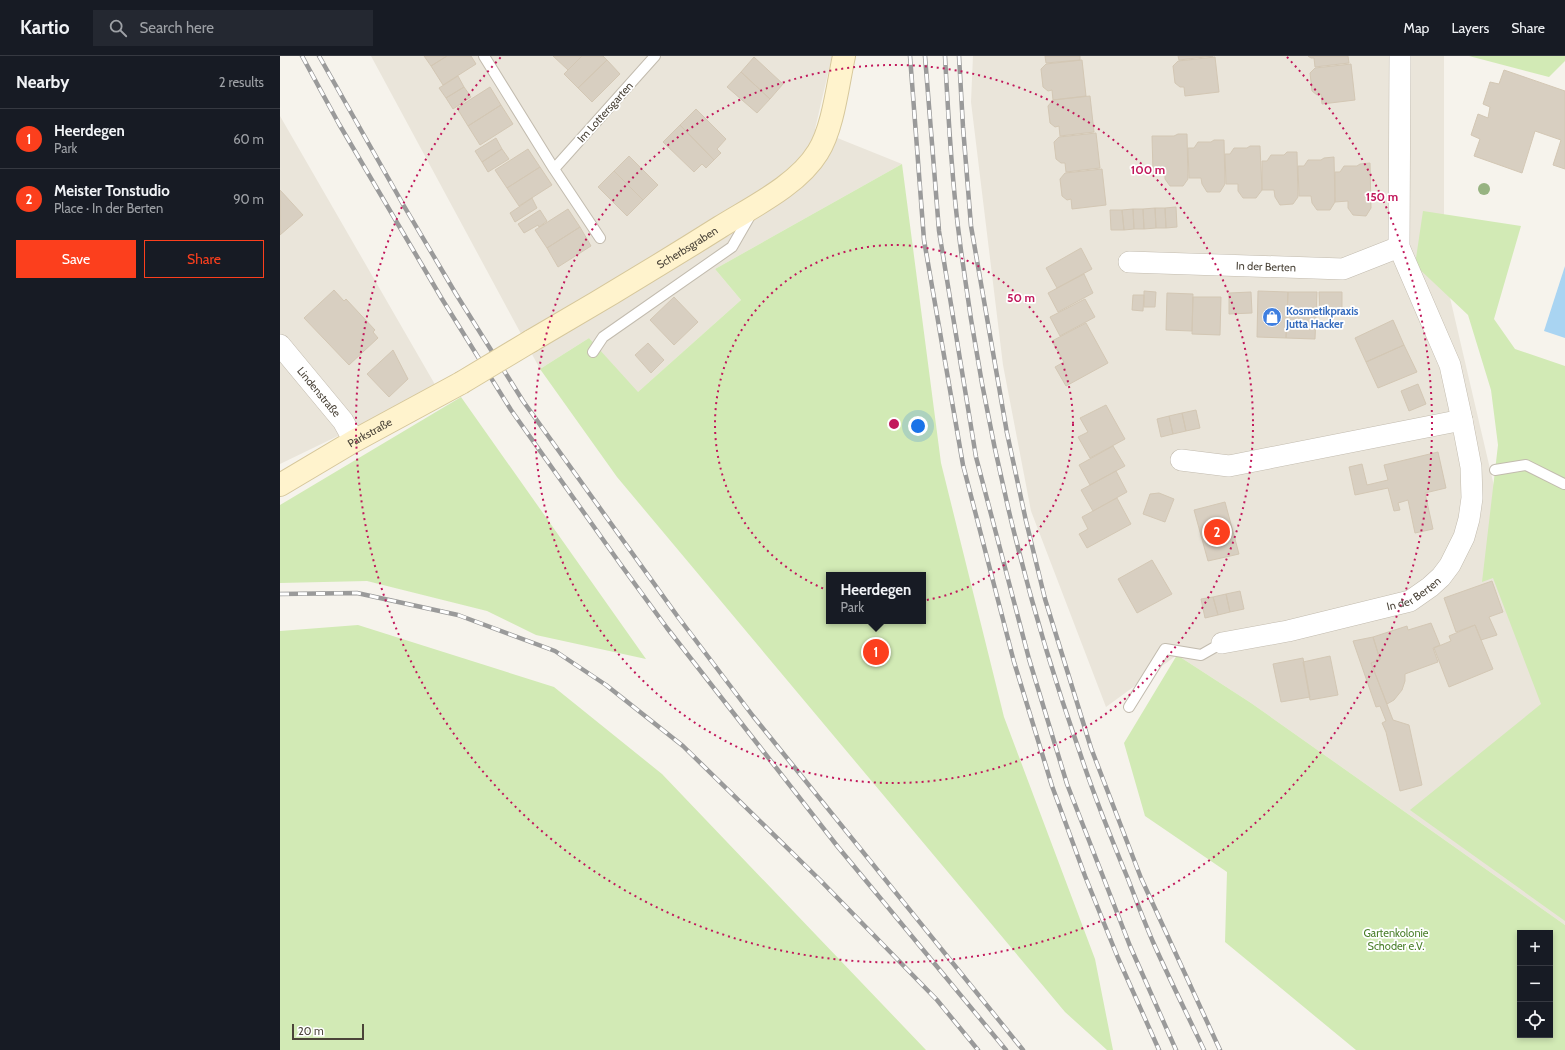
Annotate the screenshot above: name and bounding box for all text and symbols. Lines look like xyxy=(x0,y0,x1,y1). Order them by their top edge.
search box xyxy=(93,10,373,46)
text: Kartio xyxy=(20,16,69,39)
icon: search xyxy=(107,17,129,39)
text: Search here xyxy=(139,19,214,37)
text: Map xyxy=(1404,19,1429,37)
text: Layers xyxy=(1451,19,1489,37)
text: Share xyxy=(1511,19,1545,37)
text: Nearby xyxy=(16,72,69,92)
text: 2 results xyxy=(219,74,264,90)
street label: Im Lottersgarten xyxy=(574,79,636,145)
text: Heerdegen xyxy=(54,122,125,140)
text: 1 xyxy=(27,131,31,147)
text: 60 m xyxy=(233,131,264,147)
text: Park xyxy=(54,140,77,156)
text: 100 m xyxy=(1131,162,1165,177)
text: Meister Tonstudio xyxy=(54,182,170,200)
text: 150 m xyxy=(1366,189,1398,204)
text: 2 xyxy=(26,191,32,207)
text: 90 m xyxy=(233,191,264,207)
text: Place · In der Berten xyxy=(54,200,163,216)
street label: Scherbsgraben xyxy=(654,223,720,272)
button: Save xyxy=(16,240,136,278)
button: Share xyxy=(144,240,264,278)
street label: In der Berten xyxy=(1236,258,1296,274)
text: 50 m xyxy=(1007,290,1035,305)
place label: Kosmetikpraxis Jutta Hacker xyxy=(1285,304,1359,331)
shop icon: Kosmetikpraxis Jutta Hacker xyxy=(1261,306,1283,328)
street label: Lindenstraße xyxy=(294,364,344,420)
street label: Parkstraße xyxy=(345,415,395,450)
your location xyxy=(908,416,928,436)
centre of rings xyxy=(887,417,901,431)
pin: 2 xyxy=(1204,517,1230,547)
popup xyxy=(826,572,926,624)
street label: In der Berten xyxy=(1385,574,1444,613)
text: Heerdegen xyxy=(841,581,911,599)
text: Park xyxy=(841,599,864,615)
pin: 1 xyxy=(863,637,889,667)
park label: Gartenkolonie Schoder e.V. xyxy=(1363,926,1429,953)
map controls xyxy=(1517,930,1553,1038)
button: + xyxy=(1517,930,1553,966)
button: − xyxy=(1517,966,1553,1002)
button: locate xyxy=(1517,1002,1553,1038)
scale bar xyxy=(292,1022,364,1041)
text: 20 m xyxy=(298,1024,324,1038)

